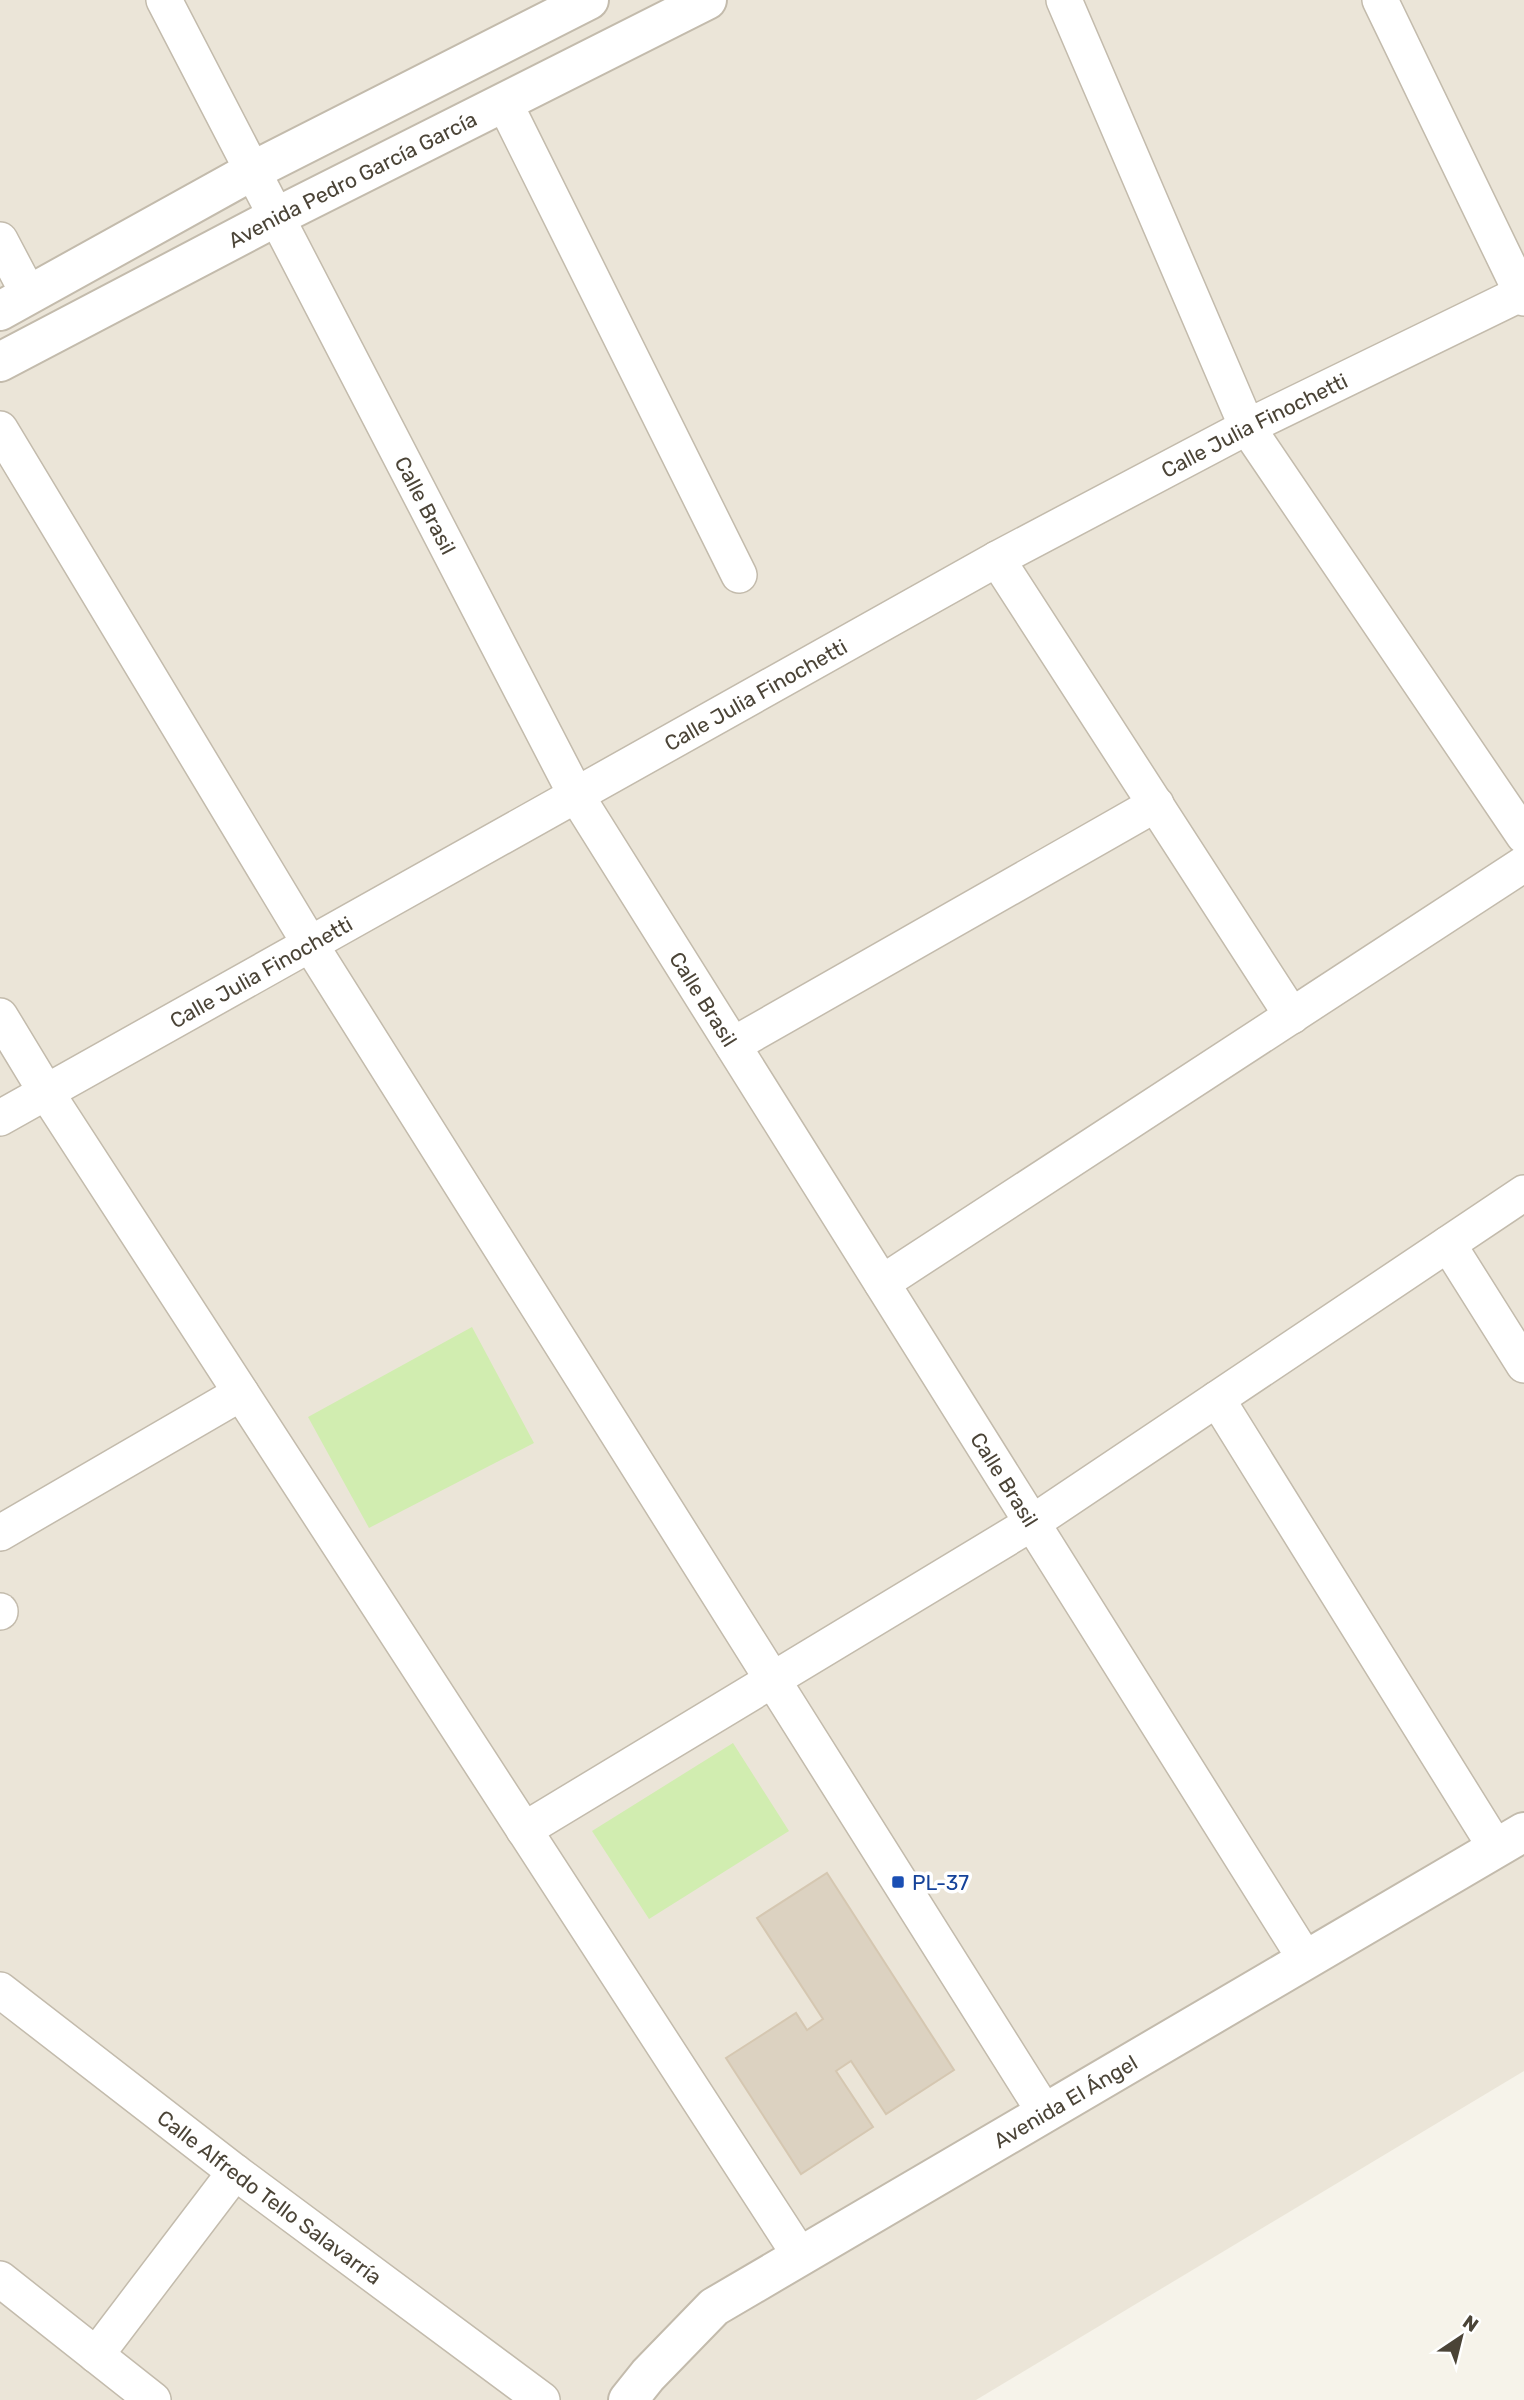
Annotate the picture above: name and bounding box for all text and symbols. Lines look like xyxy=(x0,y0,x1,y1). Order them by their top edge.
street label: Avenida Pedro García García xyxy=(224,106,481,252)
street label: Calle Julia Finochetti xyxy=(1157,368,1351,483)
street label: Calle Brasil xyxy=(390,452,462,558)
street label: Calle Julia Finochetti xyxy=(660,633,851,756)
street label: Calle Julia Finochetti xyxy=(165,911,356,1033)
street label: Calle Brasil xyxy=(665,947,743,1051)
street label: Calle Brasil xyxy=(966,1427,1044,1531)
place label: PL-37 xyxy=(912,1870,969,1895)
marker: PL-37 xyxy=(890,1874,906,1890)
street label: Avenida El Ángel xyxy=(989,2049,1142,2153)
street label: Calle Alfredo Tello Salavarría xyxy=(153,2104,387,2289)
north arrow xyxy=(1426,2302,1496,2372)
text: N xyxy=(1458,2310,1483,2337)

